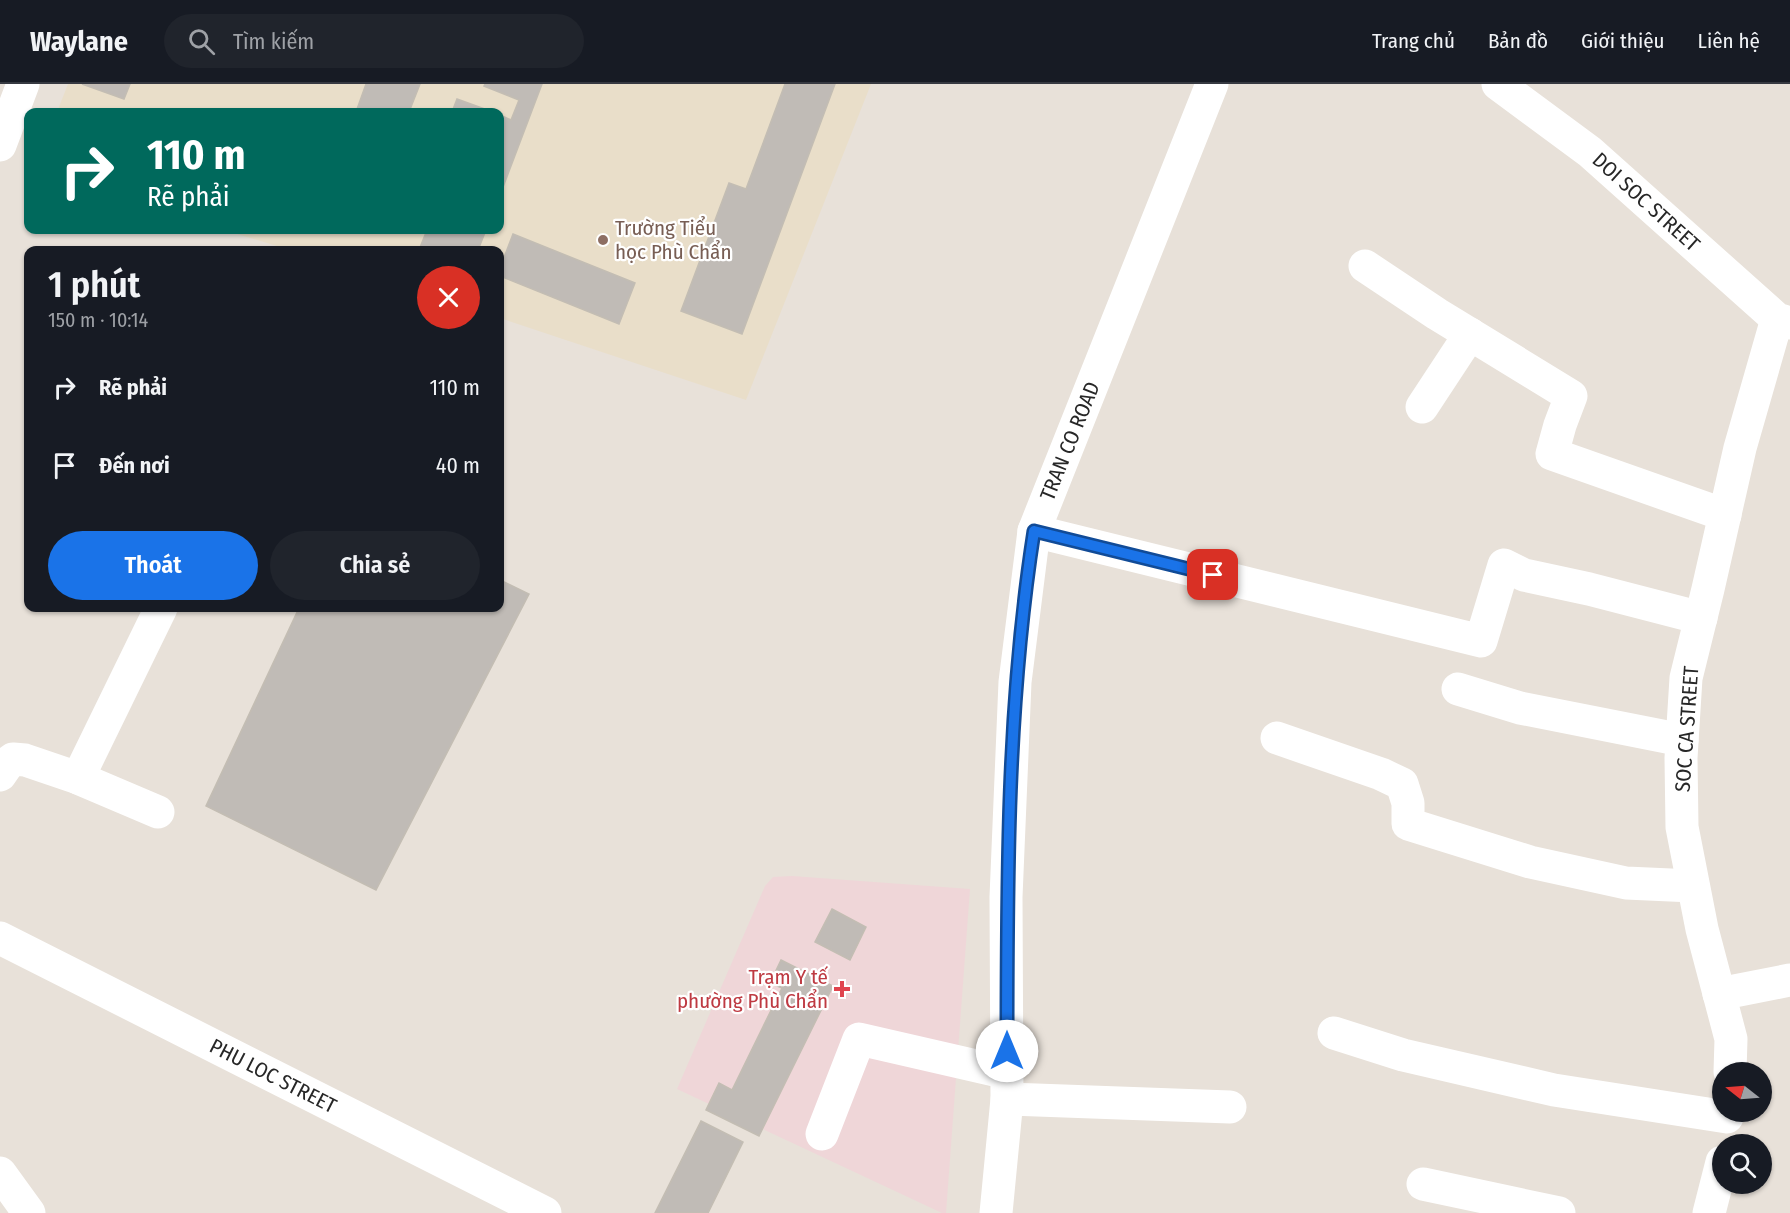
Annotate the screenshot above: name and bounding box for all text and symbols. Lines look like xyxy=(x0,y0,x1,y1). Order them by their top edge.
search box xyxy=(164,14,584,68)
text: Waylane xyxy=(30,25,128,58)
icon: search xyxy=(185,25,218,58)
text: Tìm kiếm xyxy=(233,28,314,55)
text: Trang chủ xyxy=(1372,28,1455,54)
text: Bản đồ xyxy=(1488,28,1548,54)
text: Giới thiệu xyxy=(1581,28,1665,54)
text: Liên hệ xyxy=(1698,28,1760,54)
text: 110 m xyxy=(147,130,246,180)
icon: right xyxy=(48,132,126,210)
street label: DOI SOC STREET xyxy=(1587,147,1705,257)
text: Rẽ phải xyxy=(147,181,230,213)
place label: Trường Tiểu học Phù Chẩn xyxy=(615,215,731,265)
marker: Trường Tiểu học Phù Chẩn xyxy=(596,233,610,247)
text: 1 phút xyxy=(48,263,140,307)
button: close xyxy=(417,266,480,329)
text: 150 m · 10:14 xyxy=(48,308,148,332)
icon: right xyxy=(48,371,81,404)
text: Rẽ phải xyxy=(99,374,167,401)
text: 110 m xyxy=(430,374,480,401)
street label: TRAN CO ROAD xyxy=(1034,378,1106,504)
icon: arrive xyxy=(48,449,81,482)
text: Đến nơi xyxy=(99,452,170,479)
text: 40 m xyxy=(436,452,480,479)
button: Thoát xyxy=(48,531,258,600)
button: Chia sẻ xyxy=(270,531,480,600)
pin xyxy=(1187,549,1238,600)
icon: arrive xyxy=(1196,558,1229,591)
street label: SOC CA STREET xyxy=(1670,665,1704,793)
place label: Trạm Y tế phường Phù Chẩn xyxy=(677,964,829,1014)
marker: Trạm Y tế phường Phù Chẩn xyxy=(833,980,851,998)
position arrow xyxy=(975,1019,1039,1083)
street label: PHU LOC STREET xyxy=(205,1033,341,1119)
north arrow xyxy=(1712,1062,1772,1122)
map controls xyxy=(1712,1062,1772,1194)
button: search xyxy=(1712,1134,1772,1194)

